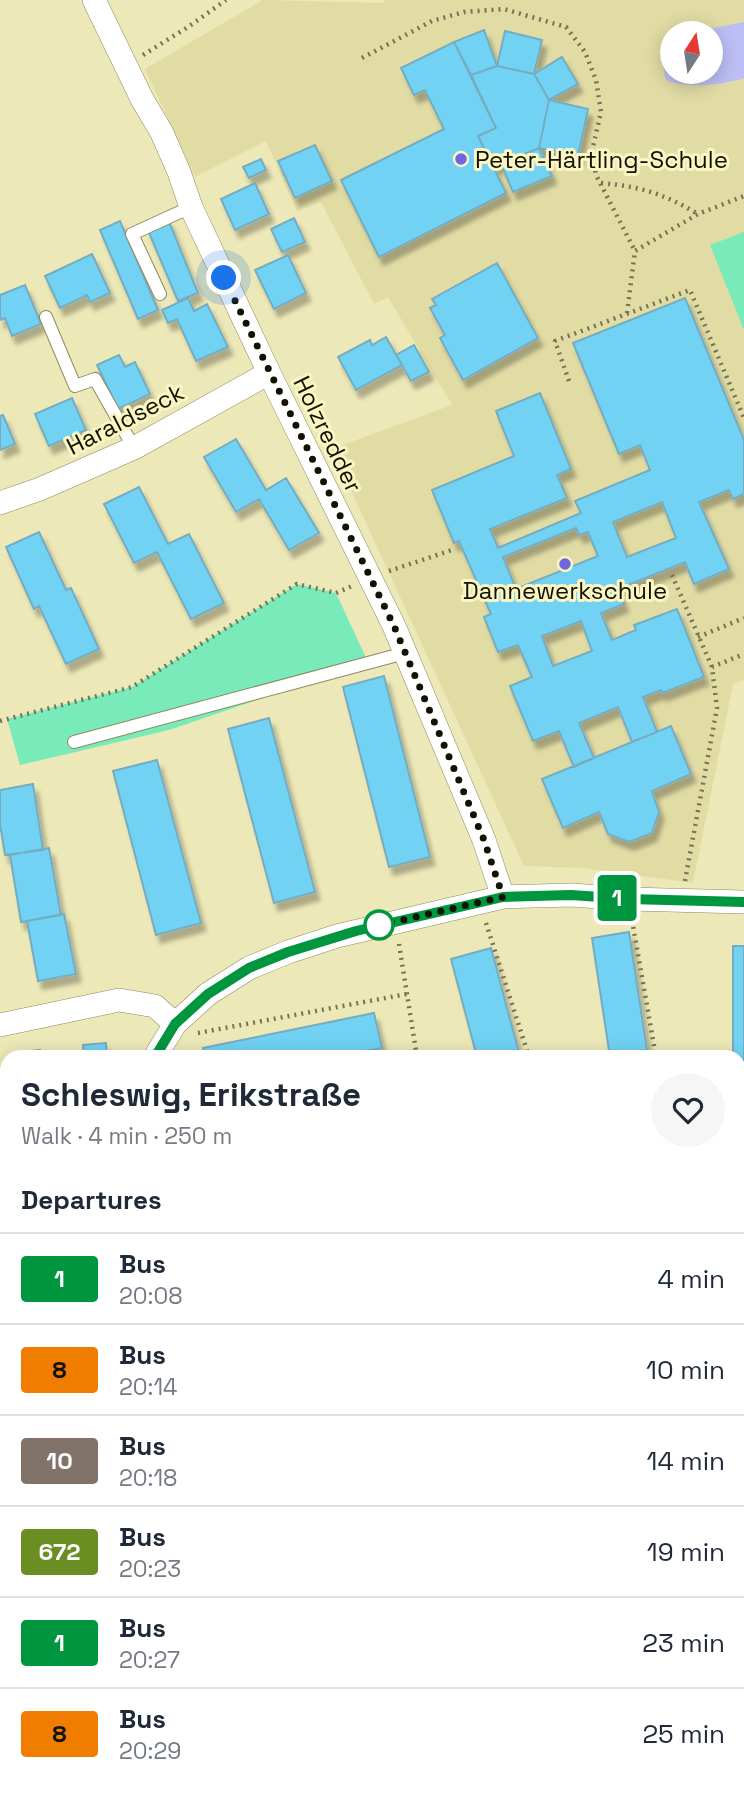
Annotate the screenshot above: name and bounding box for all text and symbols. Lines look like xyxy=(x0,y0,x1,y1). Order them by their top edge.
north arrow xyxy=(660,21,723,84)
map controls xyxy=(660,21,723,84)
place label: Peter-Härtling-Schule xyxy=(475,144,728,175)
marker: Peter-Härtling-Schule xyxy=(453,151,469,167)
your location xyxy=(206,260,241,295)
street label: Holzredder xyxy=(286,371,370,497)
street label: Haraldseck xyxy=(61,376,189,462)
marker: Dannewerkschule xyxy=(557,556,573,572)
place label: Dannewerkschule xyxy=(463,575,667,606)
line badge: 1 xyxy=(594,875,640,921)
text: 1 xyxy=(612,882,622,913)
unlabelled marker xyxy=(364,910,394,940)
button: heart xyxy=(651,1073,725,1147)
text: Schleswig, Erikstraße xyxy=(21,1074,361,1116)
text: Walk · 4 min · 250 m xyxy=(21,1121,232,1151)
text: Departures xyxy=(21,1183,162,1217)
text: Bus xyxy=(119,1247,166,1281)
text: 4 min xyxy=(657,1262,725,1296)
text: 1 xyxy=(54,1263,65,1294)
text: 20:08 xyxy=(119,1281,183,1311)
text: Bus xyxy=(119,1338,166,1372)
text: 10 min xyxy=(646,1353,725,1387)
text: 8 xyxy=(52,1354,67,1385)
text: 20:14 xyxy=(119,1372,177,1402)
text: Bus xyxy=(119,1429,166,1463)
text: 14 min xyxy=(647,1444,725,1478)
text: 10 xyxy=(46,1445,73,1476)
text: 20:18 xyxy=(119,1463,177,1493)
text: Bus xyxy=(119,1520,166,1554)
text: 19 min xyxy=(647,1535,725,1569)
text: 672 xyxy=(39,1536,80,1567)
text: 20:23 xyxy=(119,1554,181,1584)
text: Bus xyxy=(119,1611,166,1645)
text: 23 min xyxy=(642,1626,725,1660)
text: 1 xyxy=(54,1627,65,1658)
text: 20:27 xyxy=(119,1645,180,1675)
text: Bus xyxy=(119,1702,166,1736)
text: 25 min xyxy=(642,1717,725,1751)
text: 8 xyxy=(52,1718,67,1749)
text: 20:29 xyxy=(119,1736,181,1766)

